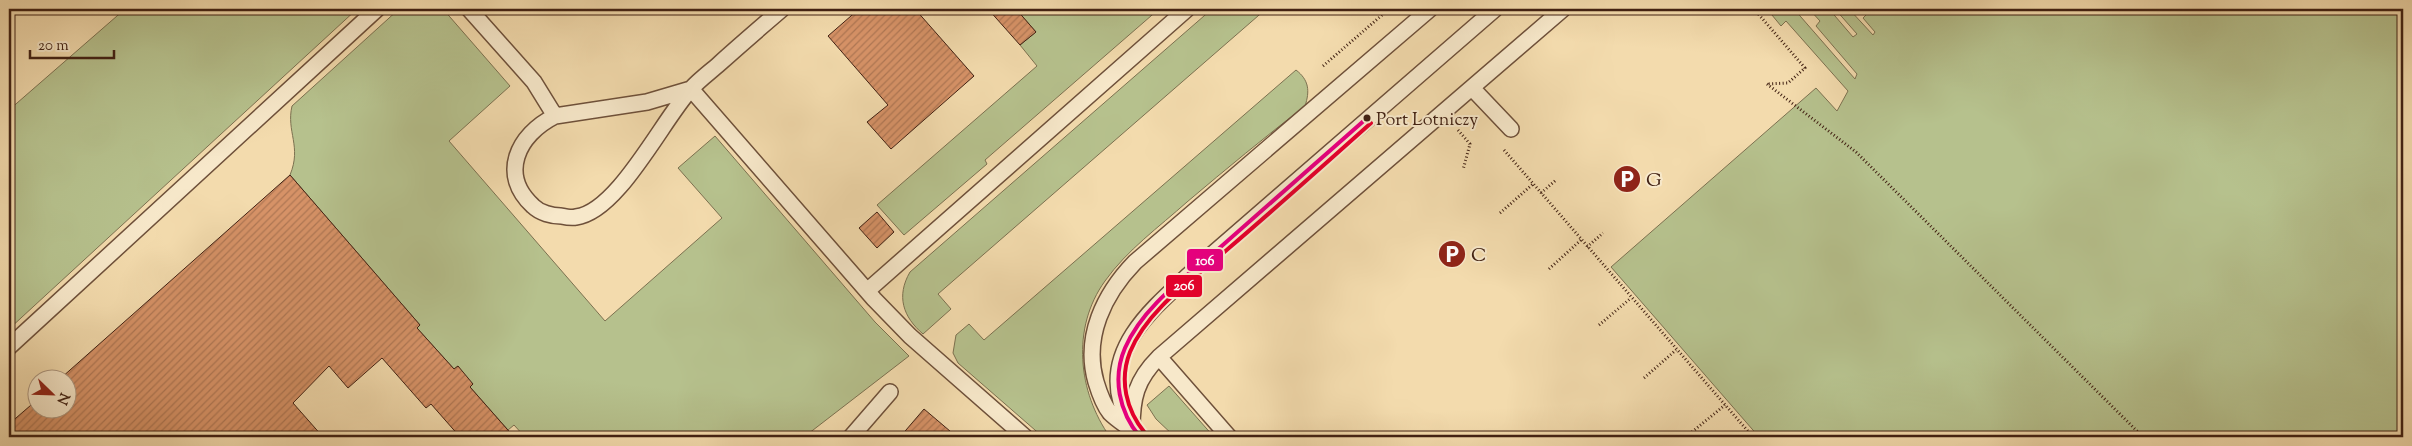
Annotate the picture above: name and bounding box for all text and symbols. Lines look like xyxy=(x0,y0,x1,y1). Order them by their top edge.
scale bar xyxy=(30,28,114,60)
text: 20 m xyxy=(38,36,69,57)
place label: Port Lotniczy xyxy=(1376,108,1478,134)
marker: Port Lotniczy xyxy=(1362,113,1372,123)
parking icon: G xyxy=(1612,164,1642,194)
place label: G xyxy=(1646,168,1662,195)
parking icon: C xyxy=(1437,239,1467,269)
place label: C xyxy=(1471,243,1486,270)
line badge: 106 xyxy=(1186,248,1224,272)
text: 106 xyxy=(1196,252,1215,272)
line badge: 206 xyxy=(1165,274,1203,298)
text: 206 xyxy=(1174,277,1194,297)
north arrow xyxy=(28,368,78,418)
text: N xyxy=(51,389,74,407)

